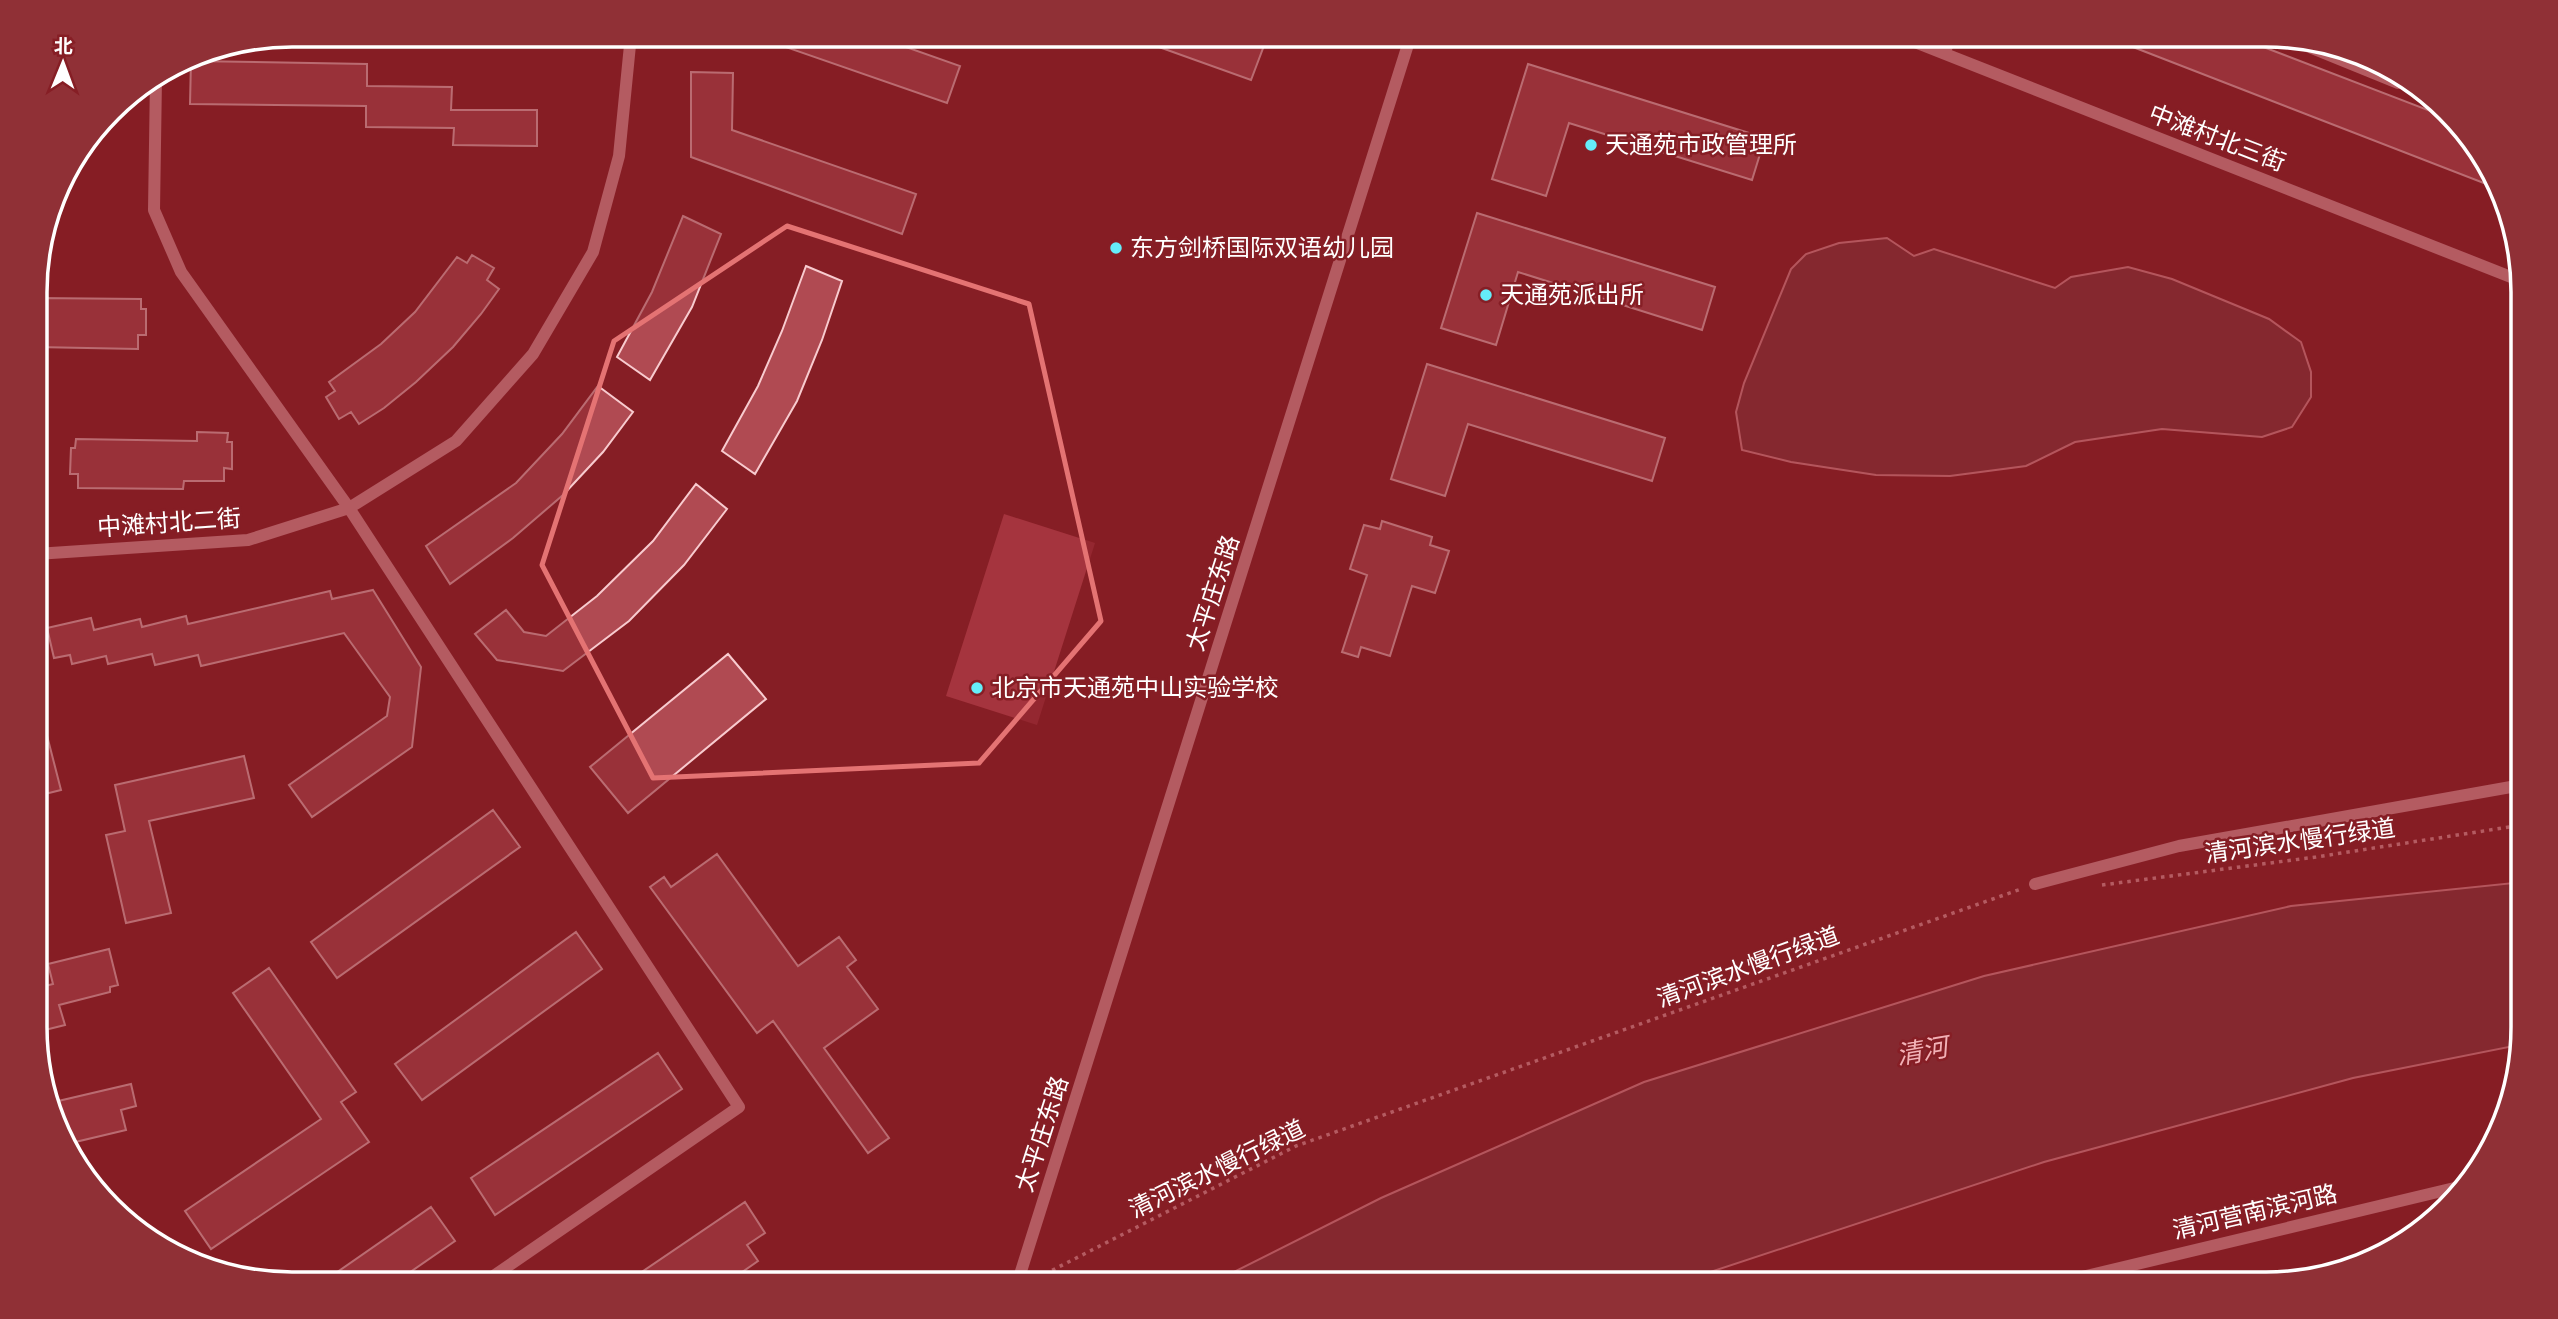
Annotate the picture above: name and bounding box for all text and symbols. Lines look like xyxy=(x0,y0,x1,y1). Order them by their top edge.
north arrow xyxy=(28,28,98,98)
text: 北 xyxy=(54,34,73,57)
street label: 中滩村北三街 xyxy=(2145,97,2290,176)
place label: 天通苑市政管理所 xyxy=(1605,129,1797,158)
marker: 天通苑市政管理所 xyxy=(1583,137,1599,153)
place label: 东方剑桥国际双语幼儿园 xyxy=(1130,232,1394,261)
marker: 东方剑桥国际双语幼儿园 xyxy=(1108,240,1124,256)
place label: 天通苑派出所 xyxy=(1500,279,1644,308)
marker: 天通苑派出所 xyxy=(1478,287,1494,303)
street label: 中滩村北二街 xyxy=(96,502,242,541)
street label: 太平庄东路 xyxy=(1179,531,1244,654)
place label: 北京市天通苑中山实验学校 xyxy=(991,672,1279,701)
marker: 北京市天通苑中山实验学校 xyxy=(969,680,985,696)
street label: 清河滨水慢行绿道 xyxy=(2203,812,2397,867)
street label: 清河滨水慢行绿道 xyxy=(1652,919,1843,1012)
water label: 清河 xyxy=(1893,1029,1955,1069)
street label: 太平庄东路 xyxy=(1008,1072,1073,1195)
street label: 清河滨水慢行绿道 xyxy=(1124,1113,1309,1223)
street label: 清河营南滨河路 xyxy=(2170,1178,2340,1244)

